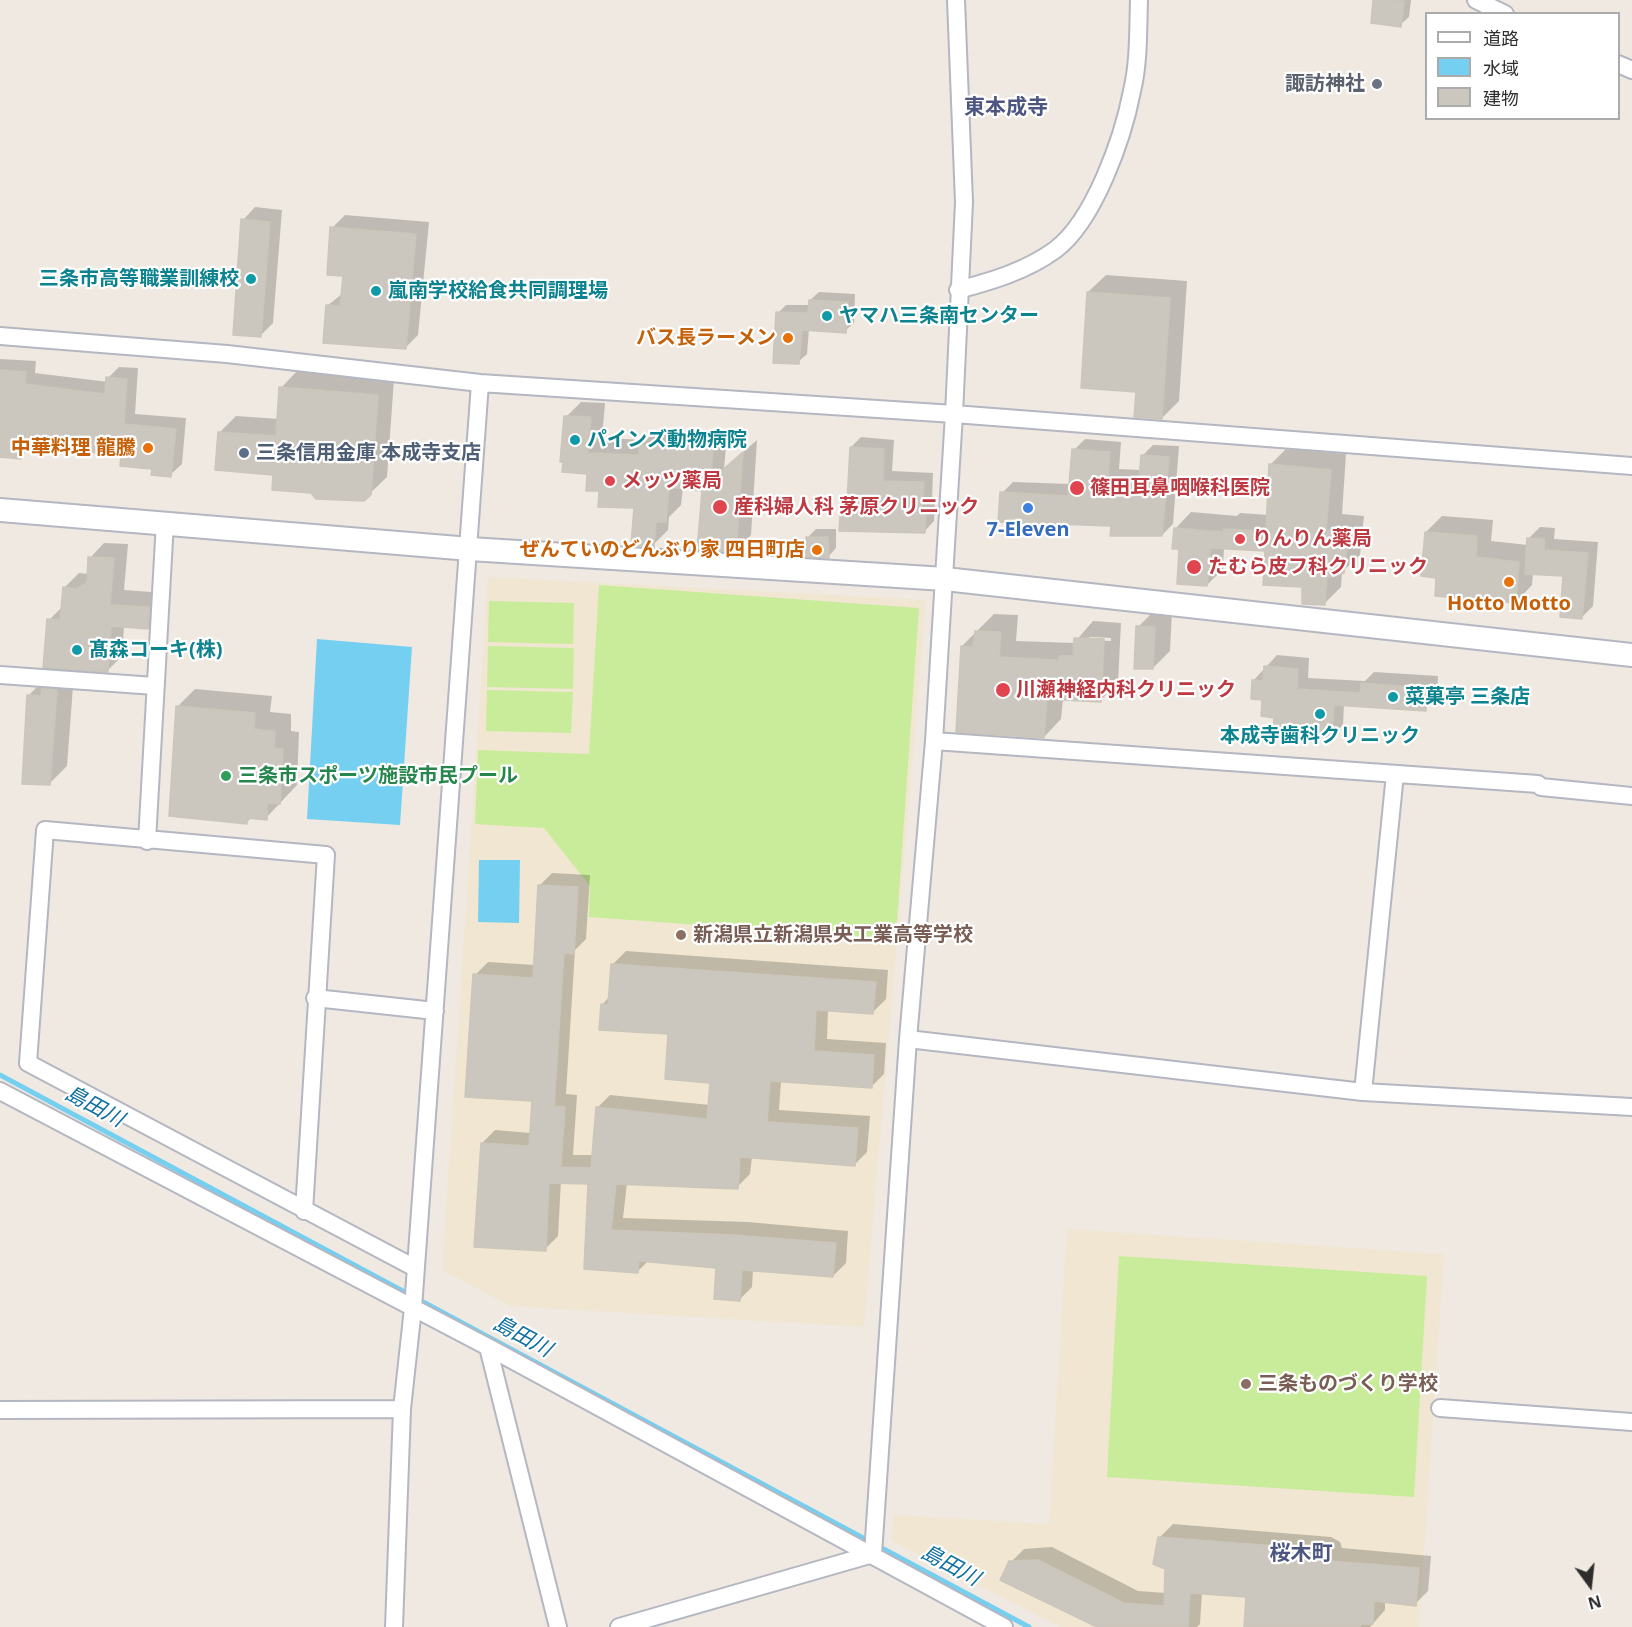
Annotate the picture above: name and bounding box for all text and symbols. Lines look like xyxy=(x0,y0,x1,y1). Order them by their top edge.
legend xyxy=(1425,12,1620,120)
text: 道路 xyxy=(1483,26,1519,50)
text: 水域 xyxy=(1483,56,1519,80)
place label: 諏訪神社 xyxy=(1285,72,1365,96)
marker: 諏訪神社 xyxy=(1370,77,1384,91)
text: 建物 xyxy=(1483,86,1519,110)
district label: 東本成寺 xyxy=(964,95,1048,121)
place label: 三条市高等職業訓練校 xyxy=(39,267,239,291)
marker: 三条市高等職業訓練校 xyxy=(244,272,258,286)
place label: 嵐南学校給食共同調理場 xyxy=(388,279,608,303)
marker: 嵐南学校給食共同調理場 xyxy=(369,284,383,298)
place label: ヤマハ三条南センター xyxy=(839,304,1039,328)
marker: ヤマハ三条南センター xyxy=(820,309,834,323)
place label: バス長ラーメン xyxy=(636,326,776,350)
marker: バス長ラーメン xyxy=(781,331,795,345)
place label: パインズ動物病院 xyxy=(587,428,747,452)
marker: パインズ動物病院 xyxy=(568,433,582,447)
place label: 中華料理 龍騰 xyxy=(11,436,136,460)
marker: 中華料理 龍騰 xyxy=(141,441,155,455)
place label: 三条信用金庫 本成寺支店 xyxy=(256,441,481,465)
marker: 三条信用金庫 本成寺支店 xyxy=(237,446,251,460)
place label: メッツ薬局 xyxy=(622,469,722,493)
marker: メッツ薬局 xyxy=(603,474,617,488)
place label: 篠田耳鼻咽喉科医院 xyxy=(1090,476,1270,500)
marker: 篠田耳鼻咽喉科医院 xyxy=(1068,479,1086,497)
place label: 産科婦人科 茅原クリニック xyxy=(734,495,979,519)
marker: 産科婦人科 茅原クリニック xyxy=(711,498,729,516)
marker: 7-Eleven xyxy=(1021,501,1035,515)
place label: 7-Eleven xyxy=(987,518,1069,542)
place label: りんりん薬局 xyxy=(1252,527,1372,551)
marker: りんりん薬局 xyxy=(1233,532,1247,546)
place label: ぜんていのどんぶり家 四日町店 xyxy=(520,538,805,562)
marker: ぜんていのどんぶり家 四日町店 xyxy=(810,543,824,557)
place label: たむら皮フ科クリニック xyxy=(1208,555,1428,579)
marker: たむら皮フ科クリニック xyxy=(1185,558,1203,576)
marker: Hotto Motto xyxy=(1502,575,1516,589)
place label: Hotto Motto xyxy=(1447,592,1571,616)
place label: 髙森コーキ(株) xyxy=(89,638,223,662)
marker: 髙森コーキ(株) xyxy=(70,643,84,657)
place label: 川瀬神経内科クリニック xyxy=(1016,678,1236,702)
marker: 川瀬神経内科クリニック xyxy=(994,681,1012,699)
place label: 菜菓亭 三条店 xyxy=(1405,685,1530,709)
marker: 菜菓亭 三条店 xyxy=(1386,690,1400,704)
marker: 本成寺歯科クリニック xyxy=(1313,707,1327,721)
place label: 本成寺歯科クリニック xyxy=(1220,724,1420,748)
place label: 三条市スポーツ施設市民プール xyxy=(238,764,518,788)
marker: 三条市スポーツ施設市民プール xyxy=(219,769,233,783)
place label: 新潟県立新潟県央工業高等学校 xyxy=(693,923,973,947)
marker: 新潟県立新潟県央工業高等学校 xyxy=(674,928,688,942)
water label: 島田川 xyxy=(60,1081,128,1133)
water label: 島田川 xyxy=(488,1311,556,1363)
place label: 三条ものづくり学校 xyxy=(1258,1372,1438,1396)
marker: 三条ものづくり学校 xyxy=(1239,1377,1253,1391)
water label: 島田川 xyxy=(916,1540,984,1592)
district label: 桜木町 xyxy=(1270,1541,1332,1567)
north arrow xyxy=(1560,1555,1620,1615)
text: N xyxy=(1586,1590,1604,1615)

